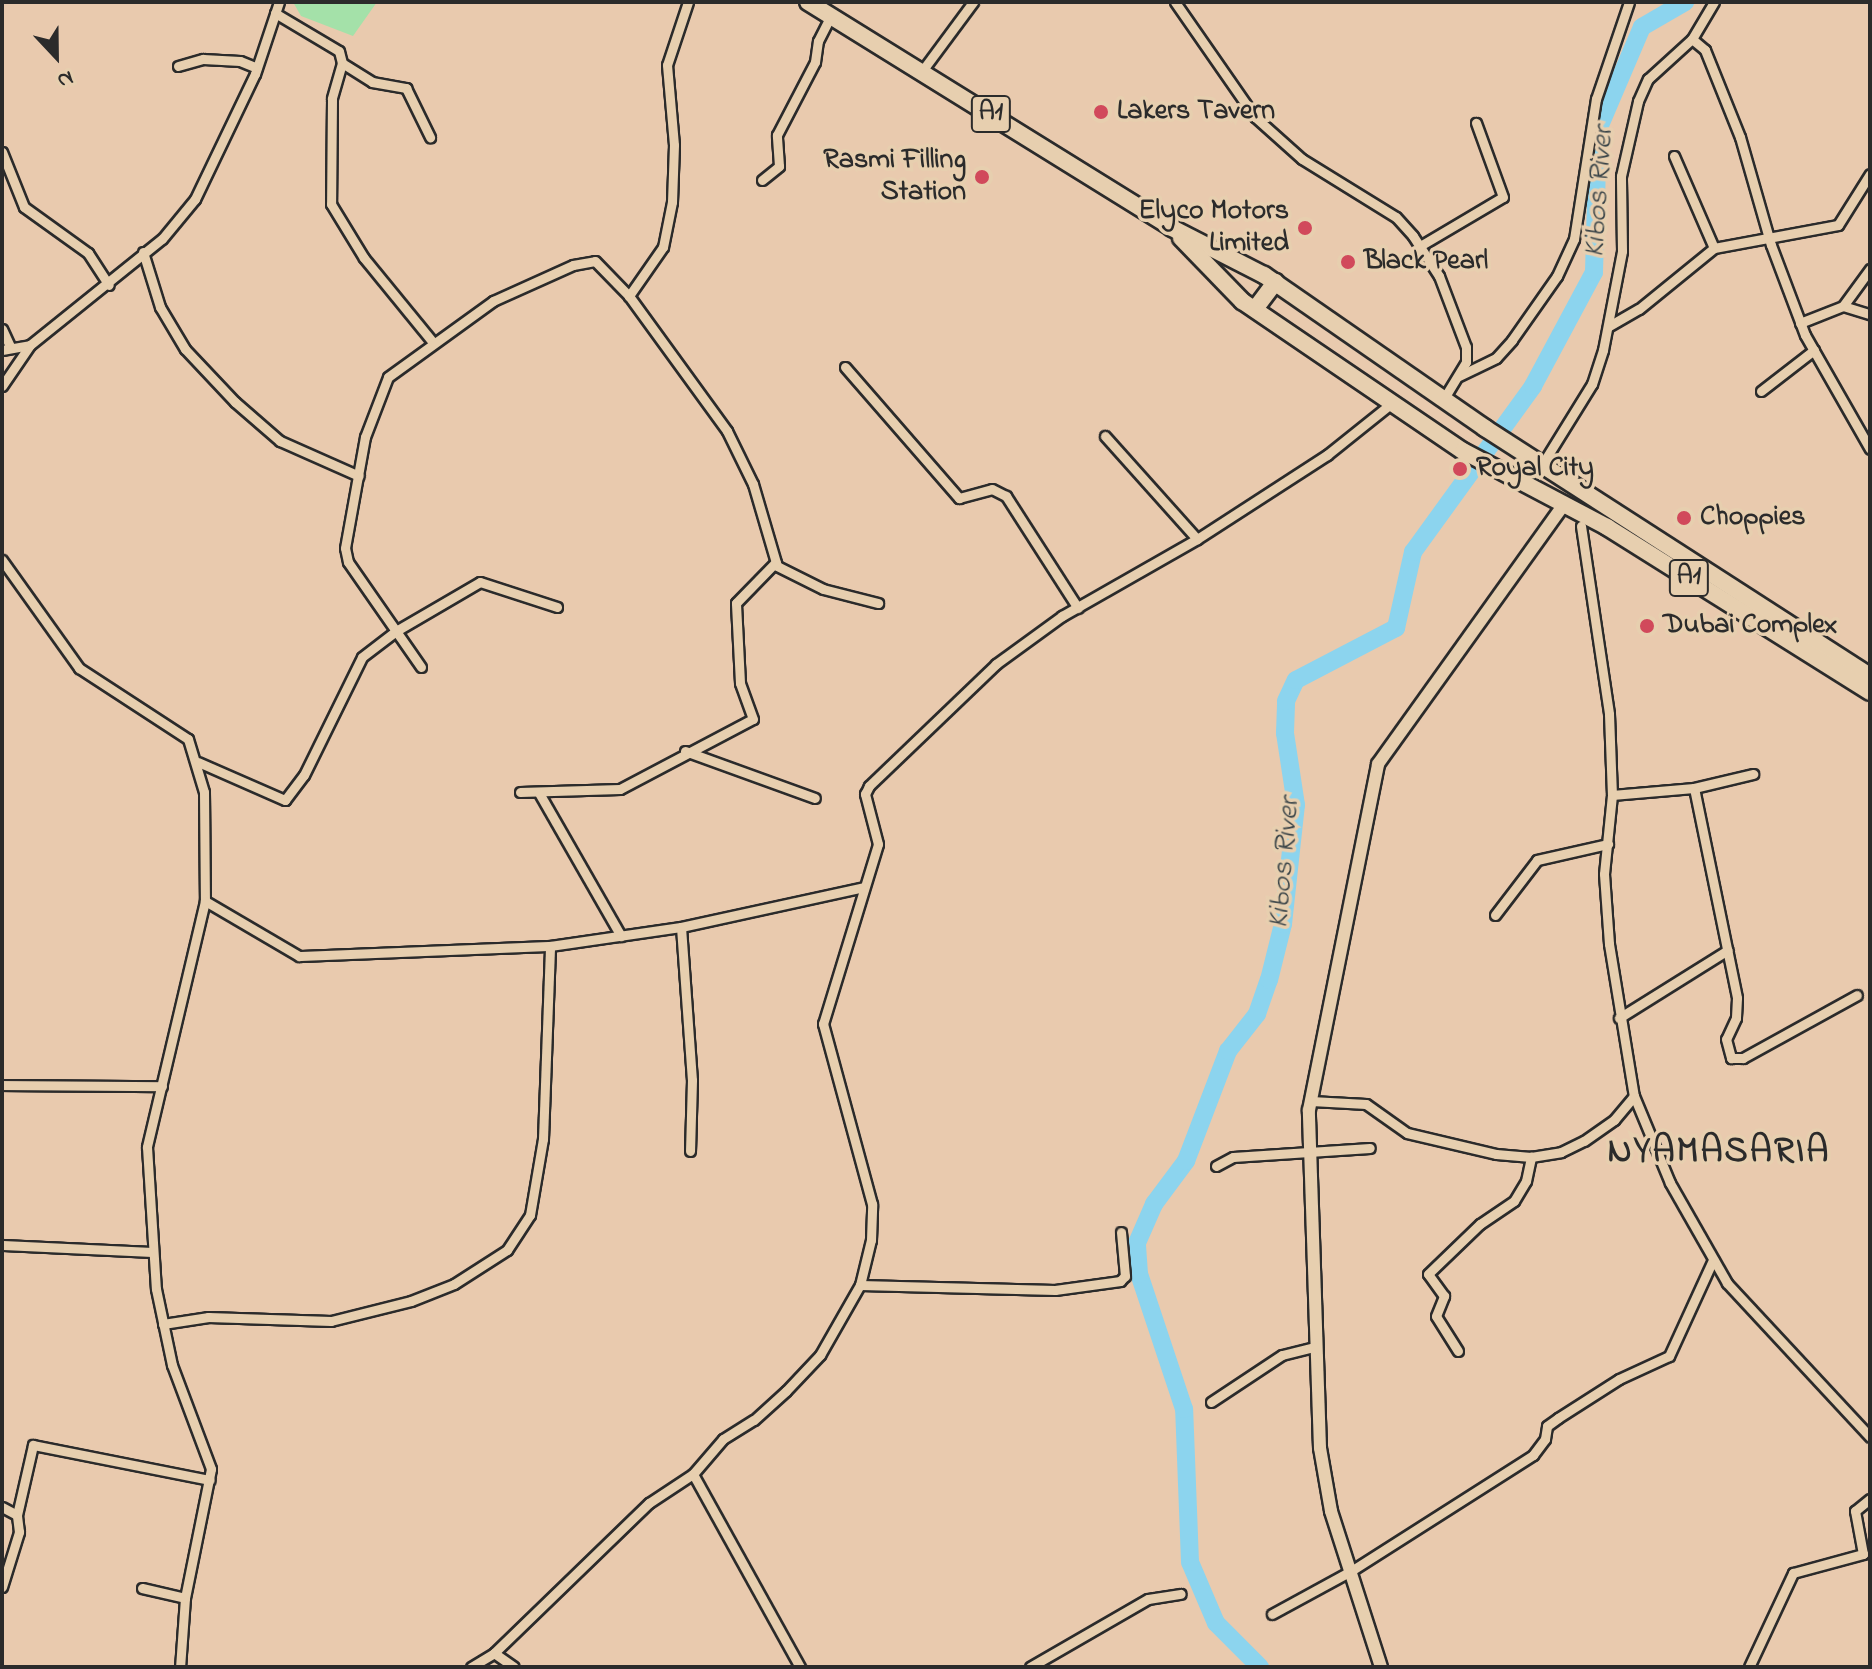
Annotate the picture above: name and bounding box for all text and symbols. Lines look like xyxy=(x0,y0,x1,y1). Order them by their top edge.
north arrow xyxy=(16,16,96,96)
text: N xyxy=(52,61,78,96)
road number: A1 xyxy=(969,92,1013,136)
place label: Lakers Tavern xyxy=(1117,95,1275,129)
marker: Lakers Tavern xyxy=(1092,103,1110,121)
water label: Kibos River xyxy=(1577,125,1623,259)
place label: Rasmi Filling Station xyxy=(823,144,966,210)
marker: Rasmi Filling Station xyxy=(973,168,991,186)
place label: Elyco Motors Limited xyxy=(1138,195,1289,261)
marker: Elyco Motors Limited xyxy=(1296,219,1314,237)
place label: Black Pearl xyxy=(1364,245,1488,279)
marker: Black Pearl xyxy=(1339,253,1357,271)
place label: Royal City xyxy=(1476,452,1594,486)
marker: Royal City xyxy=(1451,460,1469,478)
place label: Choppies xyxy=(1700,501,1806,535)
marker: Choppies xyxy=(1675,509,1693,527)
road number: A1 xyxy=(1667,556,1711,600)
place label: Dubai Complex xyxy=(1663,609,1837,643)
marker: Dubai Complex xyxy=(1638,617,1656,635)
water label: Kibos River xyxy=(1261,796,1309,930)
district label: NYAMASARIA xyxy=(1608,1131,1830,1175)

